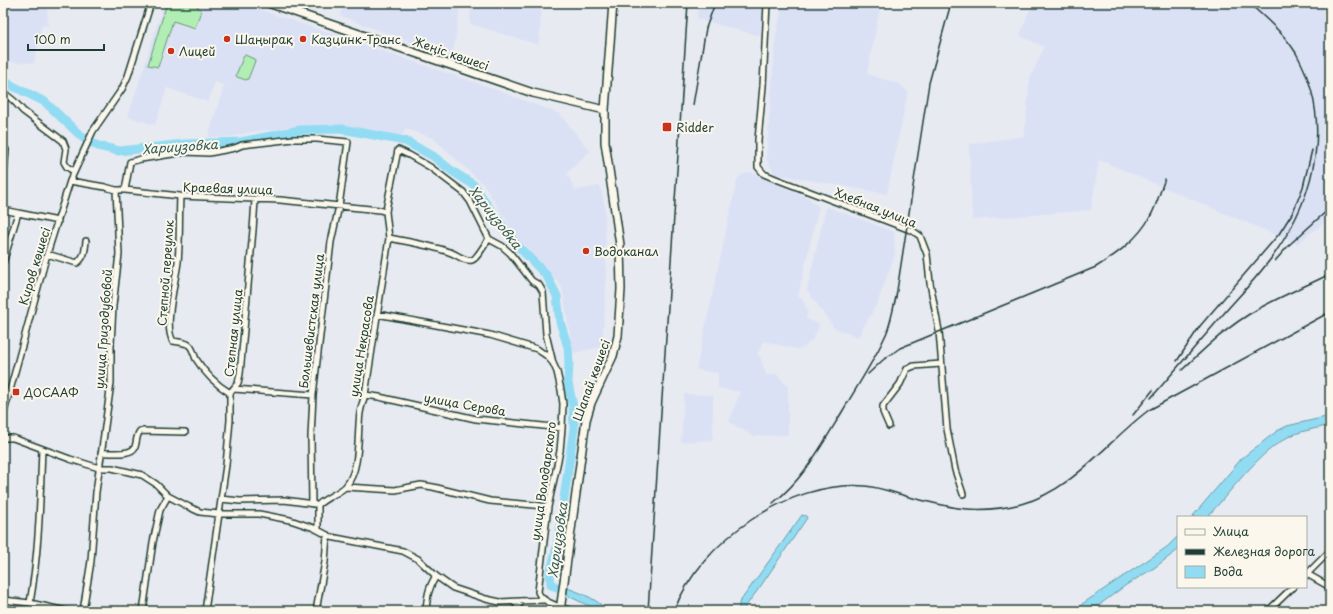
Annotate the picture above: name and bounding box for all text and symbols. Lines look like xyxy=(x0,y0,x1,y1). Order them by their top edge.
scale bar xyxy=(28,26,104,52)
text: 100 m xyxy=(34,30,71,48)
place label: Шаңырақ xyxy=(235,30,293,48)
place label: Казцинк-Транс xyxy=(311,30,401,48)
street label: Жеңіс көшесі xyxy=(410,32,492,74)
marker: Шаңырақ xyxy=(222,34,232,44)
marker: Казцинк-Транс xyxy=(298,34,308,44)
place label: Лицей xyxy=(179,42,215,60)
marker: Лицей xyxy=(166,46,176,56)
place label: Ridder xyxy=(676,118,714,136)
marker: Ridder xyxy=(661,121,673,133)
water label: Хариузовка xyxy=(142,134,219,158)
street label: Краевая улица xyxy=(183,177,274,199)
water label: Хариузовка xyxy=(465,181,527,253)
street label: Хлебная улица xyxy=(832,182,920,232)
street label: Степной переулок xyxy=(152,219,178,327)
street label: Киров көшесі xyxy=(14,225,54,307)
place label: Водоканал xyxy=(594,242,659,260)
marker: Водоканал xyxy=(581,246,591,256)
street label: Большевистская улица xyxy=(294,252,328,389)
street label: улица Гризодубовой xyxy=(90,269,116,389)
street label: Степная улица xyxy=(219,288,247,378)
street label: улица Некрасова xyxy=(344,293,378,398)
street label: Шапай көшесі xyxy=(568,337,614,423)
place label: ДОСААФ xyxy=(23,383,78,401)
marker: ДОСААФ xyxy=(11,387,21,397)
street label: улица Серова xyxy=(423,388,508,420)
street label: улица Володарского xyxy=(526,420,560,542)
water label: Хариузовка xyxy=(542,500,572,579)
legend xyxy=(1177,516,1307,588)
text: Улица xyxy=(1213,522,1249,540)
text: Железная дорога xyxy=(1213,542,1316,560)
text: Вода xyxy=(1213,562,1243,580)

